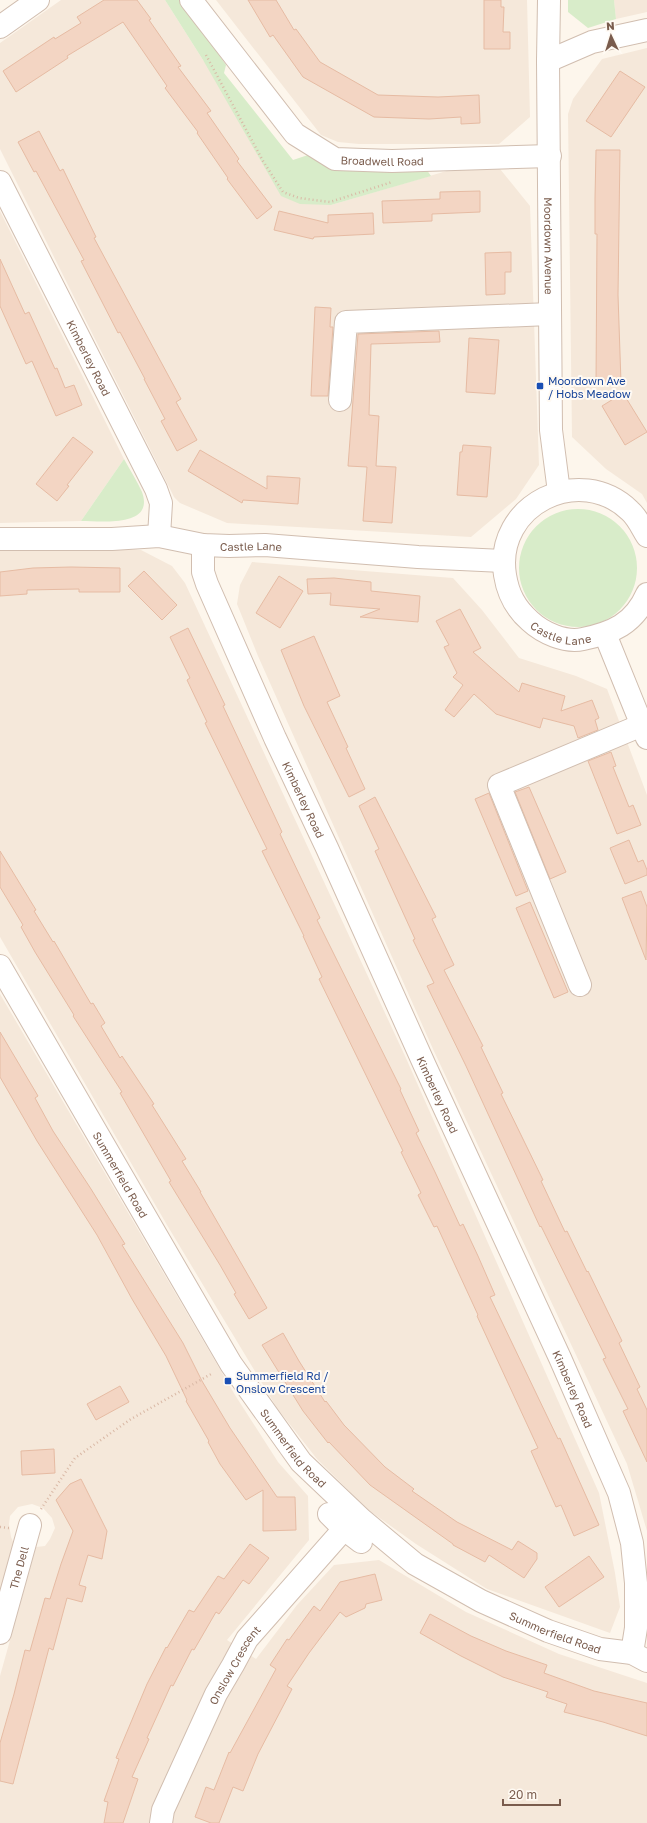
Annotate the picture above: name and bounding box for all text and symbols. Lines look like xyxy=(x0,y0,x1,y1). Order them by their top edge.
north arrow xyxy=(591,16,631,56)
text: N xyxy=(606,19,615,32)
street label: Broadwell Road xyxy=(340,153,424,168)
street label: Moordown Avenue xyxy=(543,197,556,295)
street label: Kimberley Road xyxy=(65,318,114,398)
place label: Moordown Ave / Hobs Meadow xyxy=(548,374,631,400)
marker: Moordown Ave / Hobs Meadow xyxy=(535,381,545,391)
street label: Castle Lane xyxy=(220,538,283,553)
street label: Castle Lane xyxy=(528,618,592,646)
street label: Kimberley Road xyxy=(280,759,328,840)
street label: Kimberley Road xyxy=(415,1054,462,1135)
street label: Summerfield Road xyxy=(91,1129,151,1220)
street label: Kimberley Road xyxy=(551,1348,596,1430)
place label: Summerfield Rd / Onslow Crescent xyxy=(236,1369,329,1395)
marker: Summerfield Rd / Onslow Crescent xyxy=(223,1376,233,1386)
street label: Summerfield Road xyxy=(258,1406,329,1489)
street label: The Dell xyxy=(6,1544,30,1590)
street label: Summerfield Road xyxy=(508,1608,603,1655)
street label: Onslow Crescent xyxy=(206,1623,262,1706)
scale bar xyxy=(503,1781,560,1807)
text: 20 m xyxy=(509,1787,537,1802)

